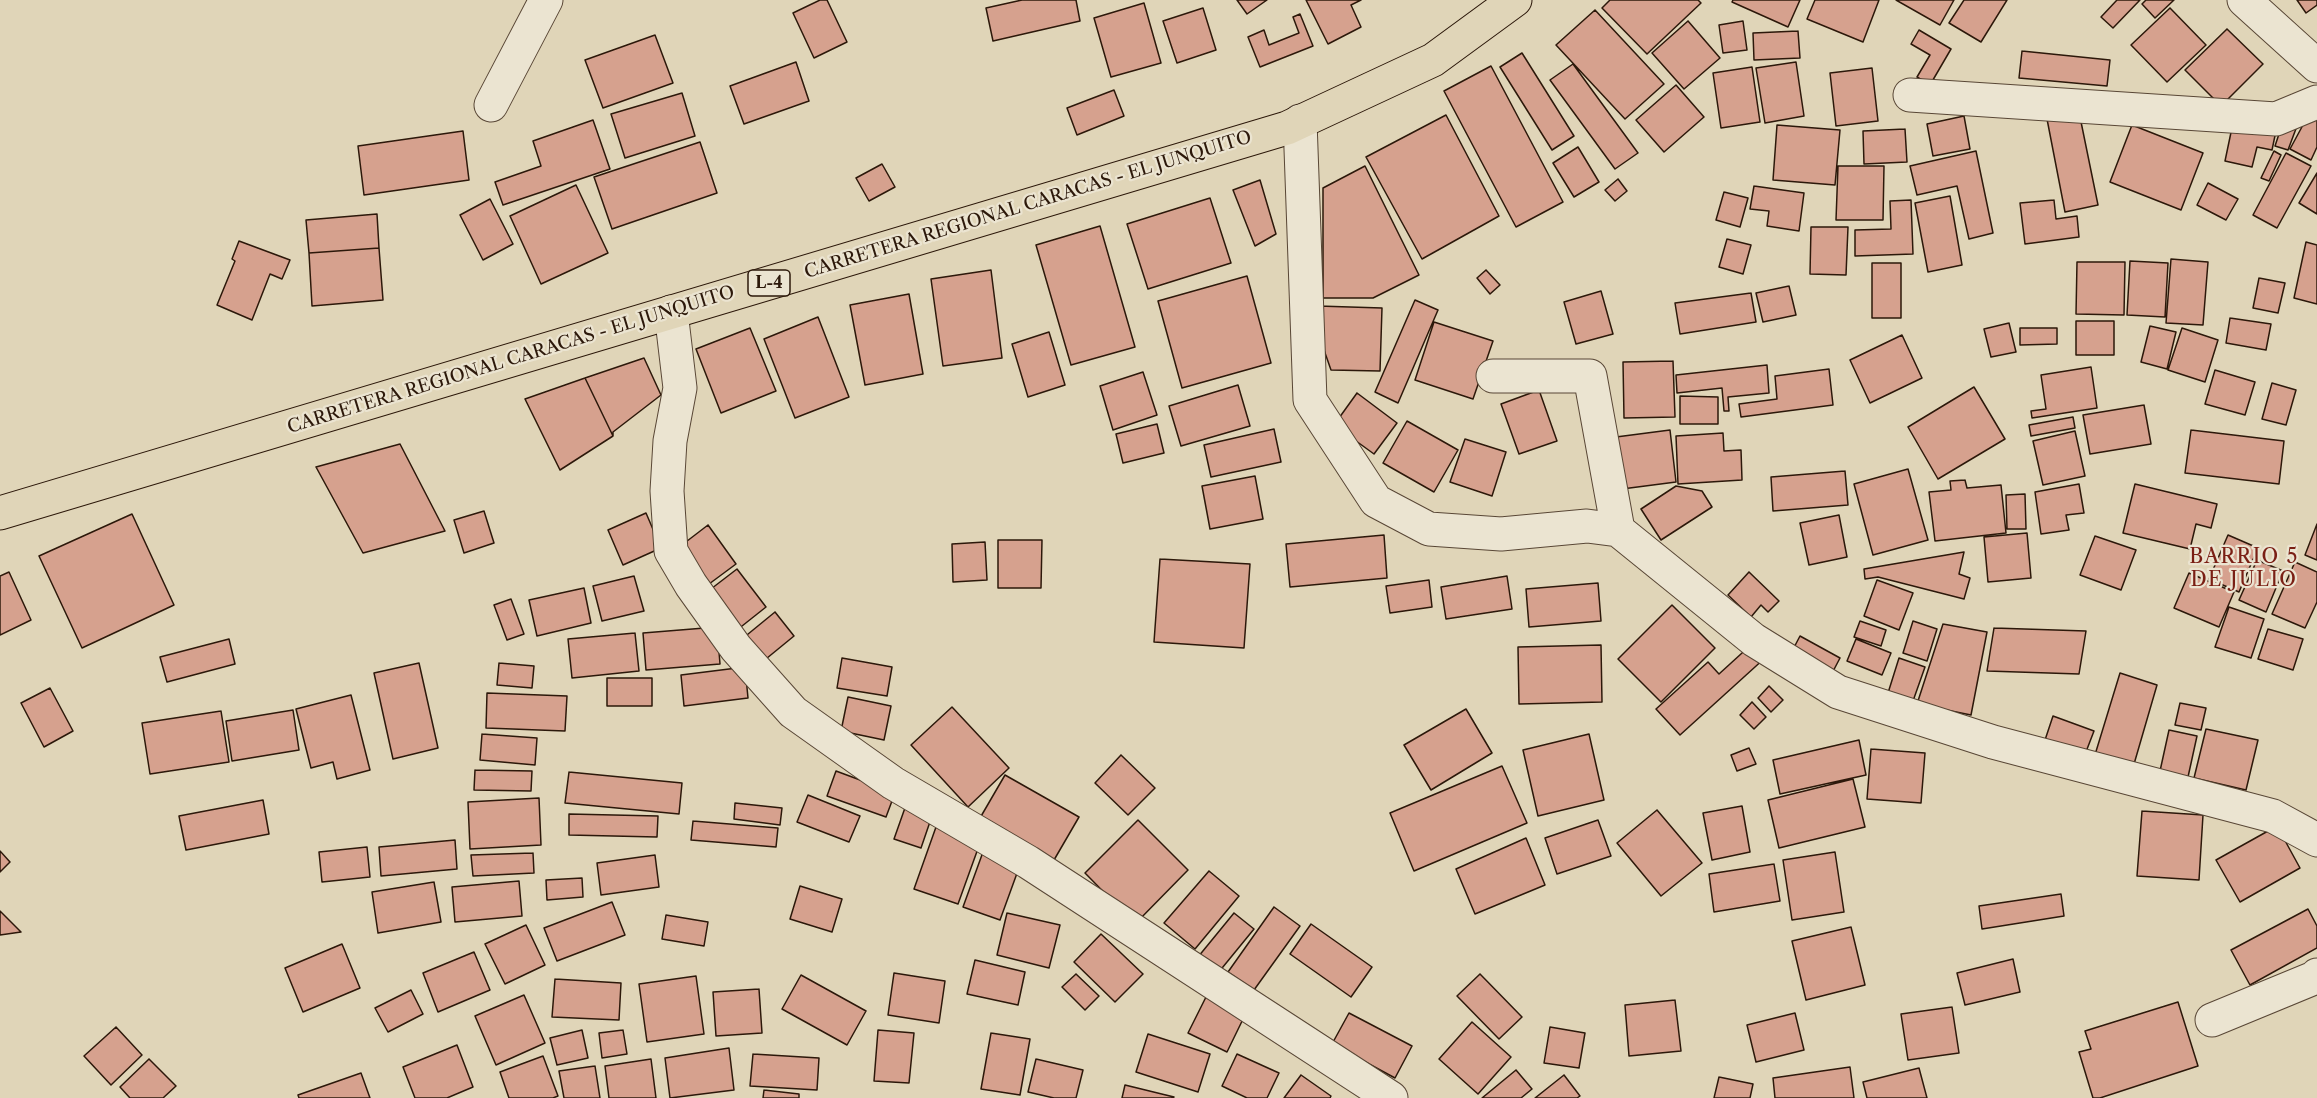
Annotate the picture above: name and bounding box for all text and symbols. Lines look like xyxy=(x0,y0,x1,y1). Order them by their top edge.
street label: CARRETERA REGIONAL CARACAS - EL JUNQUITO xyxy=(802,126,1254,284)
road number: L-4 xyxy=(748,270,790,296)
street label: CARRETERA REGIONAL CARACAS - EL JUNQUITO xyxy=(285,281,737,439)
district label: BARRIO 5 DE JULIO xyxy=(2189,545,2299,592)

